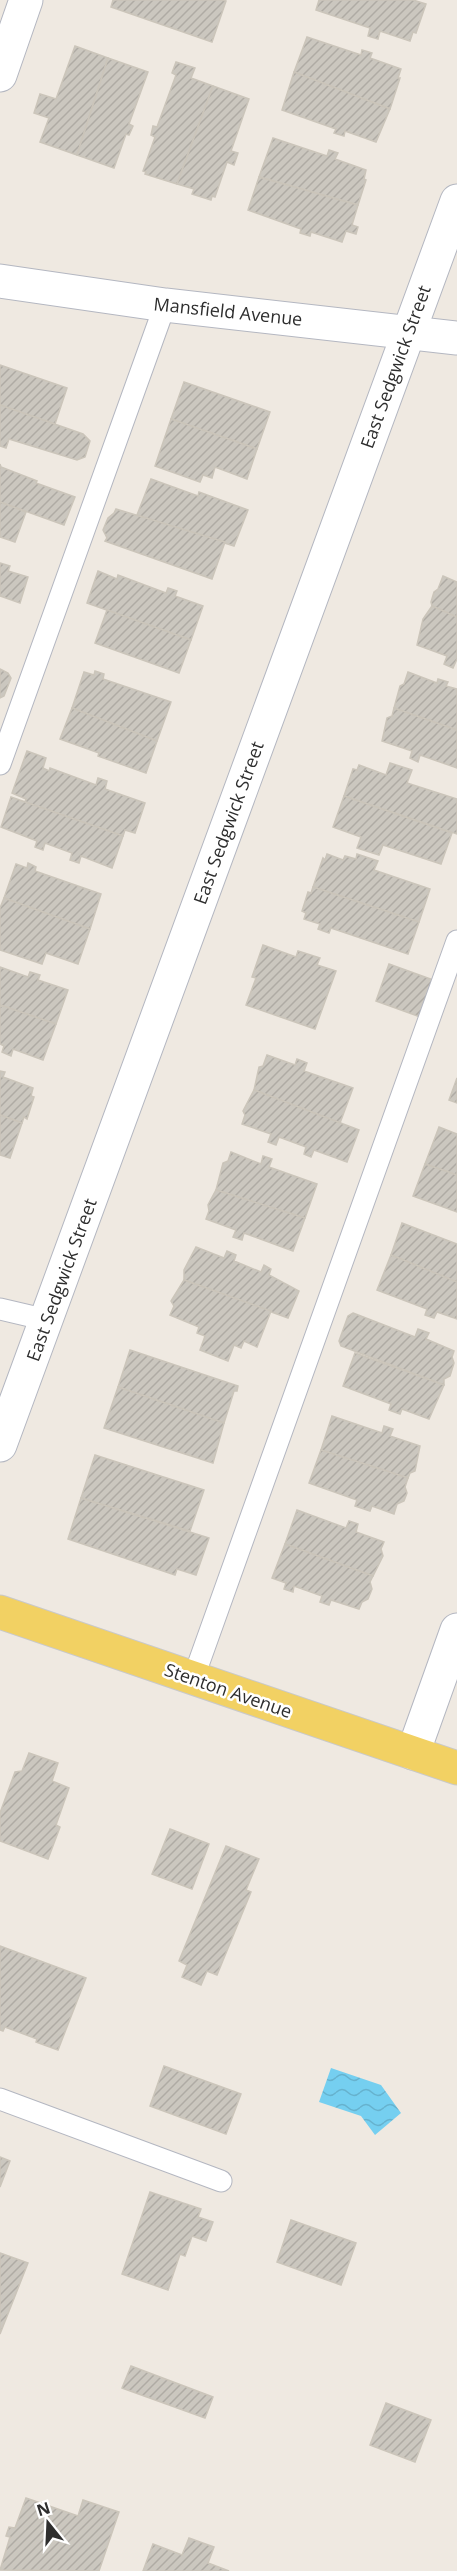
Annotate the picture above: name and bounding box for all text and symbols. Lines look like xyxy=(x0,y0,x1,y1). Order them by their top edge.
street label: East Sedgwick Street xyxy=(354,282,436,452)
street label: Mansfield Avenue xyxy=(153,291,304,331)
street label: East Sedgwick Street xyxy=(187,738,269,908)
street label: East Sedgwick Street xyxy=(20,1195,102,1365)
street label: Stenton Avenue xyxy=(162,1657,295,1723)
north arrow xyxy=(18,2493,78,2553)
text: N xyxy=(34,2496,53,2521)

